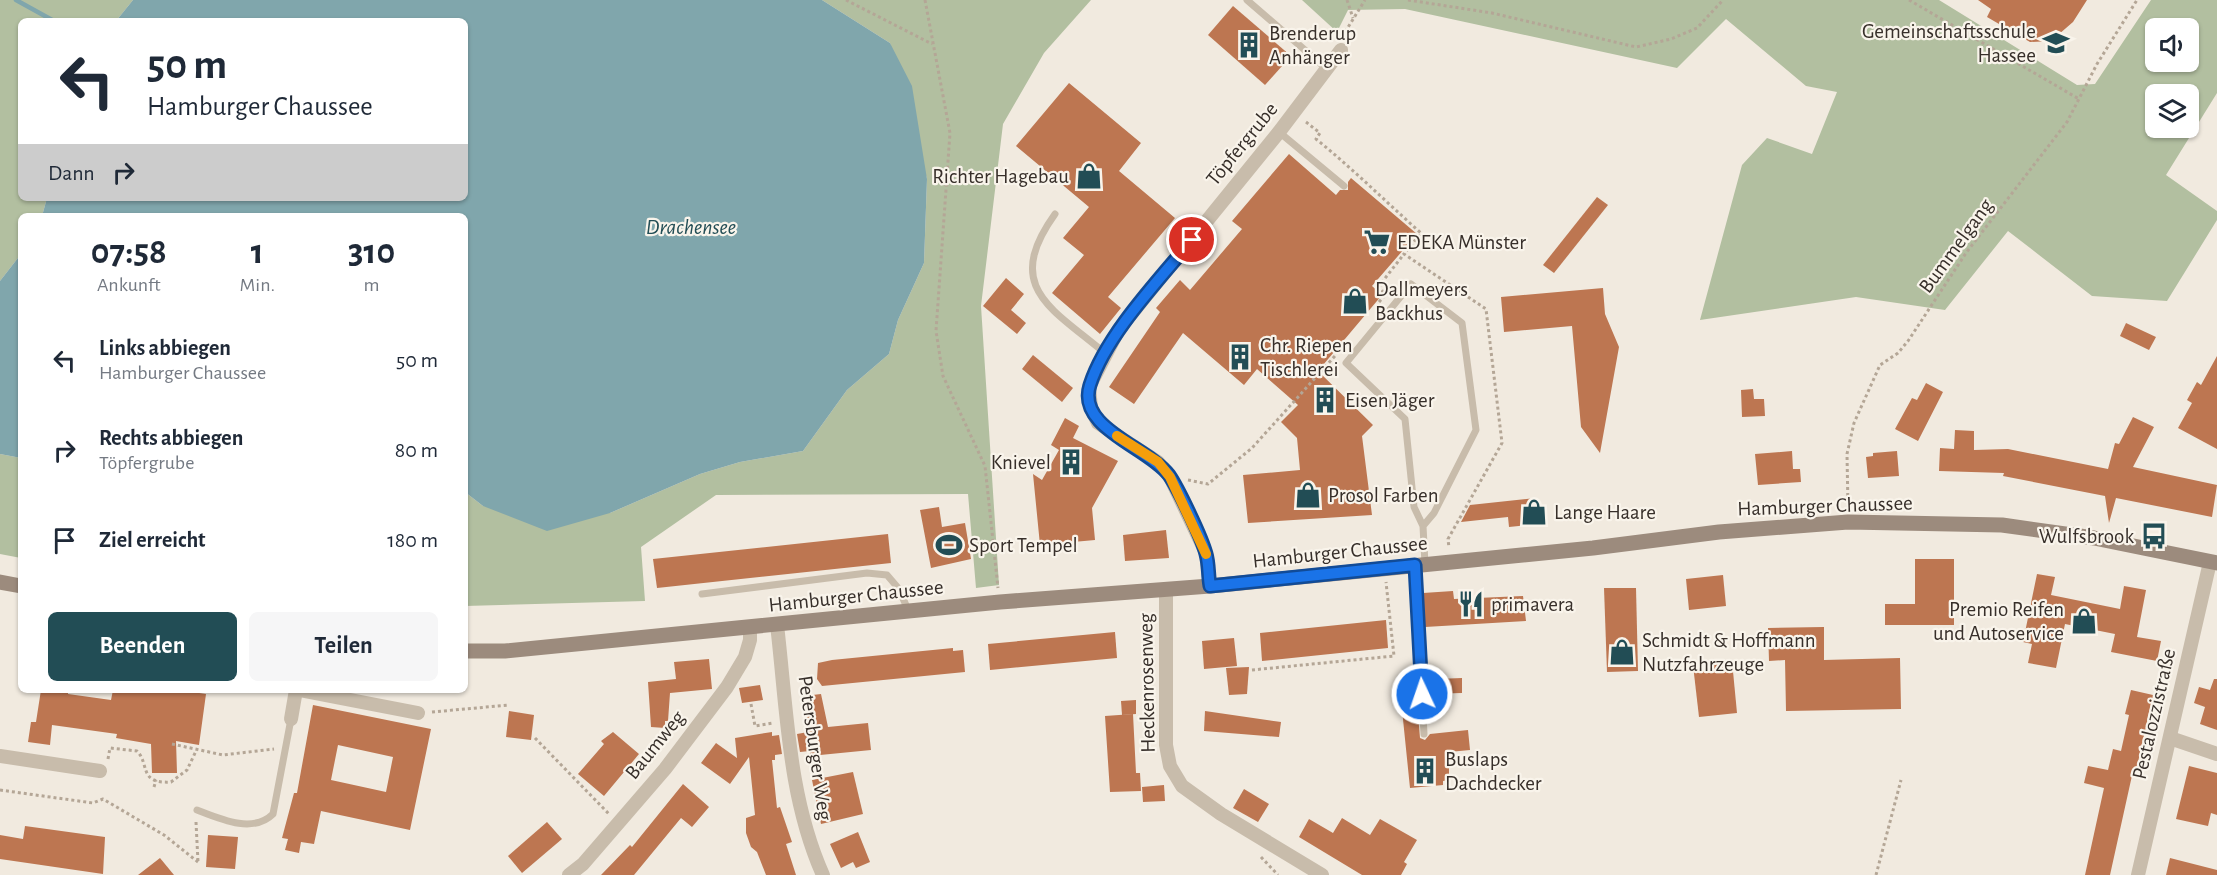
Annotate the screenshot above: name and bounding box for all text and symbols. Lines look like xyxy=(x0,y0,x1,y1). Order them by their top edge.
map controls xyxy=(2145,18,2199,138)
button: sound xyxy=(2145,18,2199,72)
place label: Gemeinschaftsschule Hassee xyxy=(1862,21,2036,66)
place label: Brenderup Anhänger xyxy=(1269,23,1356,68)
school or university icon: Gemeinschaftsschule Hassee xyxy=(2041,28,2071,58)
building icon: Brenderup Anhänger xyxy=(1234,30,1264,60)
icon: left xyxy=(48,42,126,120)
text: 50 m xyxy=(147,44,227,86)
button: layers xyxy=(2145,84,2199,138)
text: Hamburger Chaussee xyxy=(147,93,373,120)
street label: Töpfergrube xyxy=(1202,98,1282,190)
icon: right xyxy=(107,156,140,189)
shop icon: Richter Hagebau xyxy=(1074,161,1104,191)
text: Dann xyxy=(48,162,95,184)
place label: Richter Hagebau xyxy=(932,166,1069,187)
street label: Bummelgang xyxy=(1915,194,1997,297)
pin xyxy=(1166,214,1217,265)
water label: Drachensee xyxy=(646,216,736,238)
icon: arrive xyxy=(1175,223,1208,256)
supermarket icon: EDEKA Münster xyxy=(1362,227,1392,257)
place label: EDEKA Münster xyxy=(1397,232,1526,253)
text: 07:58 xyxy=(91,234,167,270)
text: 1 xyxy=(251,234,264,270)
text: 310 xyxy=(348,234,395,270)
text: Ankunft xyxy=(97,275,161,295)
text: Min. xyxy=(240,275,275,295)
text: m xyxy=(364,275,380,295)
place label: Dallmeyers Backhus xyxy=(1375,279,1468,324)
shop icon: Dallmeyers Backhus xyxy=(1340,286,1370,316)
place label: Chr. Riepen Tischlerei xyxy=(1260,335,1353,380)
text: Links abbiegen xyxy=(99,337,231,359)
building icon: Chr. Riepen Tischlerei xyxy=(1225,342,1255,372)
icon: left xyxy=(48,344,81,377)
text: 50 m xyxy=(396,349,438,371)
text: Hamburger Chaussee xyxy=(99,363,266,383)
building icon: Eisen Jäger xyxy=(1310,385,1340,415)
place label: Eisen Jäger xyxy=(1345,390,1435,411)
text: Rechts abbiegen xyxy=(99,427,243,449)
icon: right xyxy=(48,434,81,467)
text: 80 m xyxy=(395,439,438,461)
building icon: Knievel xyxy=(1056,447,1086,477)
place label: Knievel xyxy=(991,452,1051,473)
text: Töpfergrube xyxy=(99,453,194,473)
shop icon: Prosol Farben xyxy=(1293,480,1323,510)
place label: Prosol Farben xyxy=(1328,485,1439,506)
street label: Hamburger Chaussee xyxy=(1737,492,1913,520)
shop icon: Lange Haare xyxy=(1519,497,1549,527)
place label: Lange Haare xyxy=(1554,502,1656,523)
bus stop icon: Wulfsbrook xyxy=(2139,521,2169,551)
icon: arrive xyxy=(48,524,81,557)
place label: Wulfsbrook xyxy=(2039,526,2134,547)
text: Ziel erreicht xyxy=(99,529,206,551)
text: 180 m xyxy=(387,529,438,551)
sports icon: Sport Tempel xyxy=(934,530,964,560)
street label: Hamburger Chaussee xyxy=(1252,532,1428,572)
place label: Sport Tempel xyxy=(969,535,1078,556)
street label: Hamburger Chaussee xyxy=(768,576,944,616)
restaurant icon: primavera xyxy=(1456,589,1486,619)
place label: primavera xyxy=(1491,594,1574,615)
place label: Premio Reifen und Autoservice xyxy=(1933,599,2064,644)
shop icon: Premio Reifen und Autoservice xyxy=(2069,606,2099,636)
button: Beenden xyxy=(48,612,237,681)
button: Teilen xyxy=(249,612,438,681)
street label: Heckenrosenweg xyxy=(1135,612,1159,753)
place label: Schmidt & Hoffmann Nutzfahrzeuge xyxy=(1642,630,1816,675)
shop icon: Schmidt & Hoffmann Nutzfahrzeuge xyxy=(1607,637,1637,667)
street label: Pestalozzistraße xyxy=(2129,647,2179,781)
position arrow xyxy=(1390,662,1454,726)
street label: Petersburger Weg xyxy=(794,674,836,823)
street label: Baumweg xyxy=(621,706,689,783)
place label: Buslaps Dachdecker xyxy=(1445,749,1542,794)
building icon: Buslaps Dachdecker xyxy=(1410,756,1440,786)

